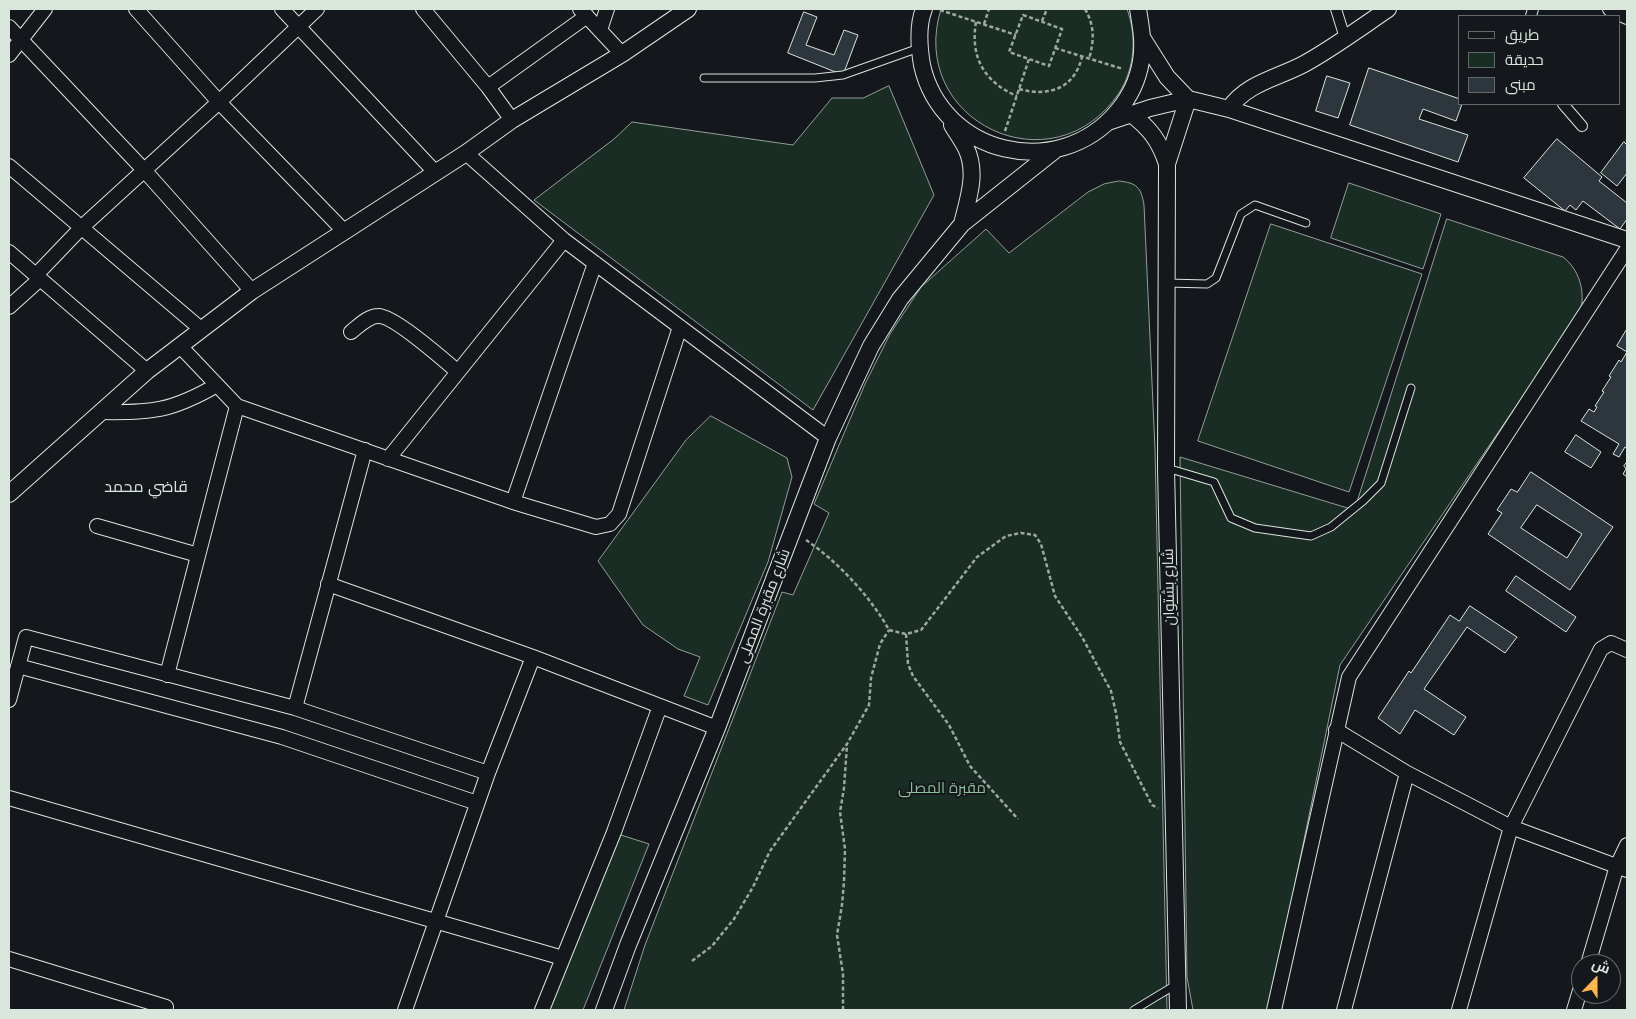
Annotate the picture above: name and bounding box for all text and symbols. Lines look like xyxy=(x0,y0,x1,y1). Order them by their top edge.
legend xyxy=(1458,15,1621,105)
text: طريق xyxy=(1505,25,1539,44)
text: حديقة xyxy=(1505,50,1544,69)
text: مبنى xyxy=(1505,75,1536,94)
district label: قاضي محمد xyxy=(104,477,188,497)
street label: شارع مقبرة المصلى xyxy=(734,546,794,666)
street label: شارع بشتوان xyxy=(1159,548,1179,626)
park label: مقبرة المصلى xyxy=(898,779,986,797)
north arrow xyxy=(1571,954,1621,1004)
text: ش xyxy=(1590,954,1613,978)

